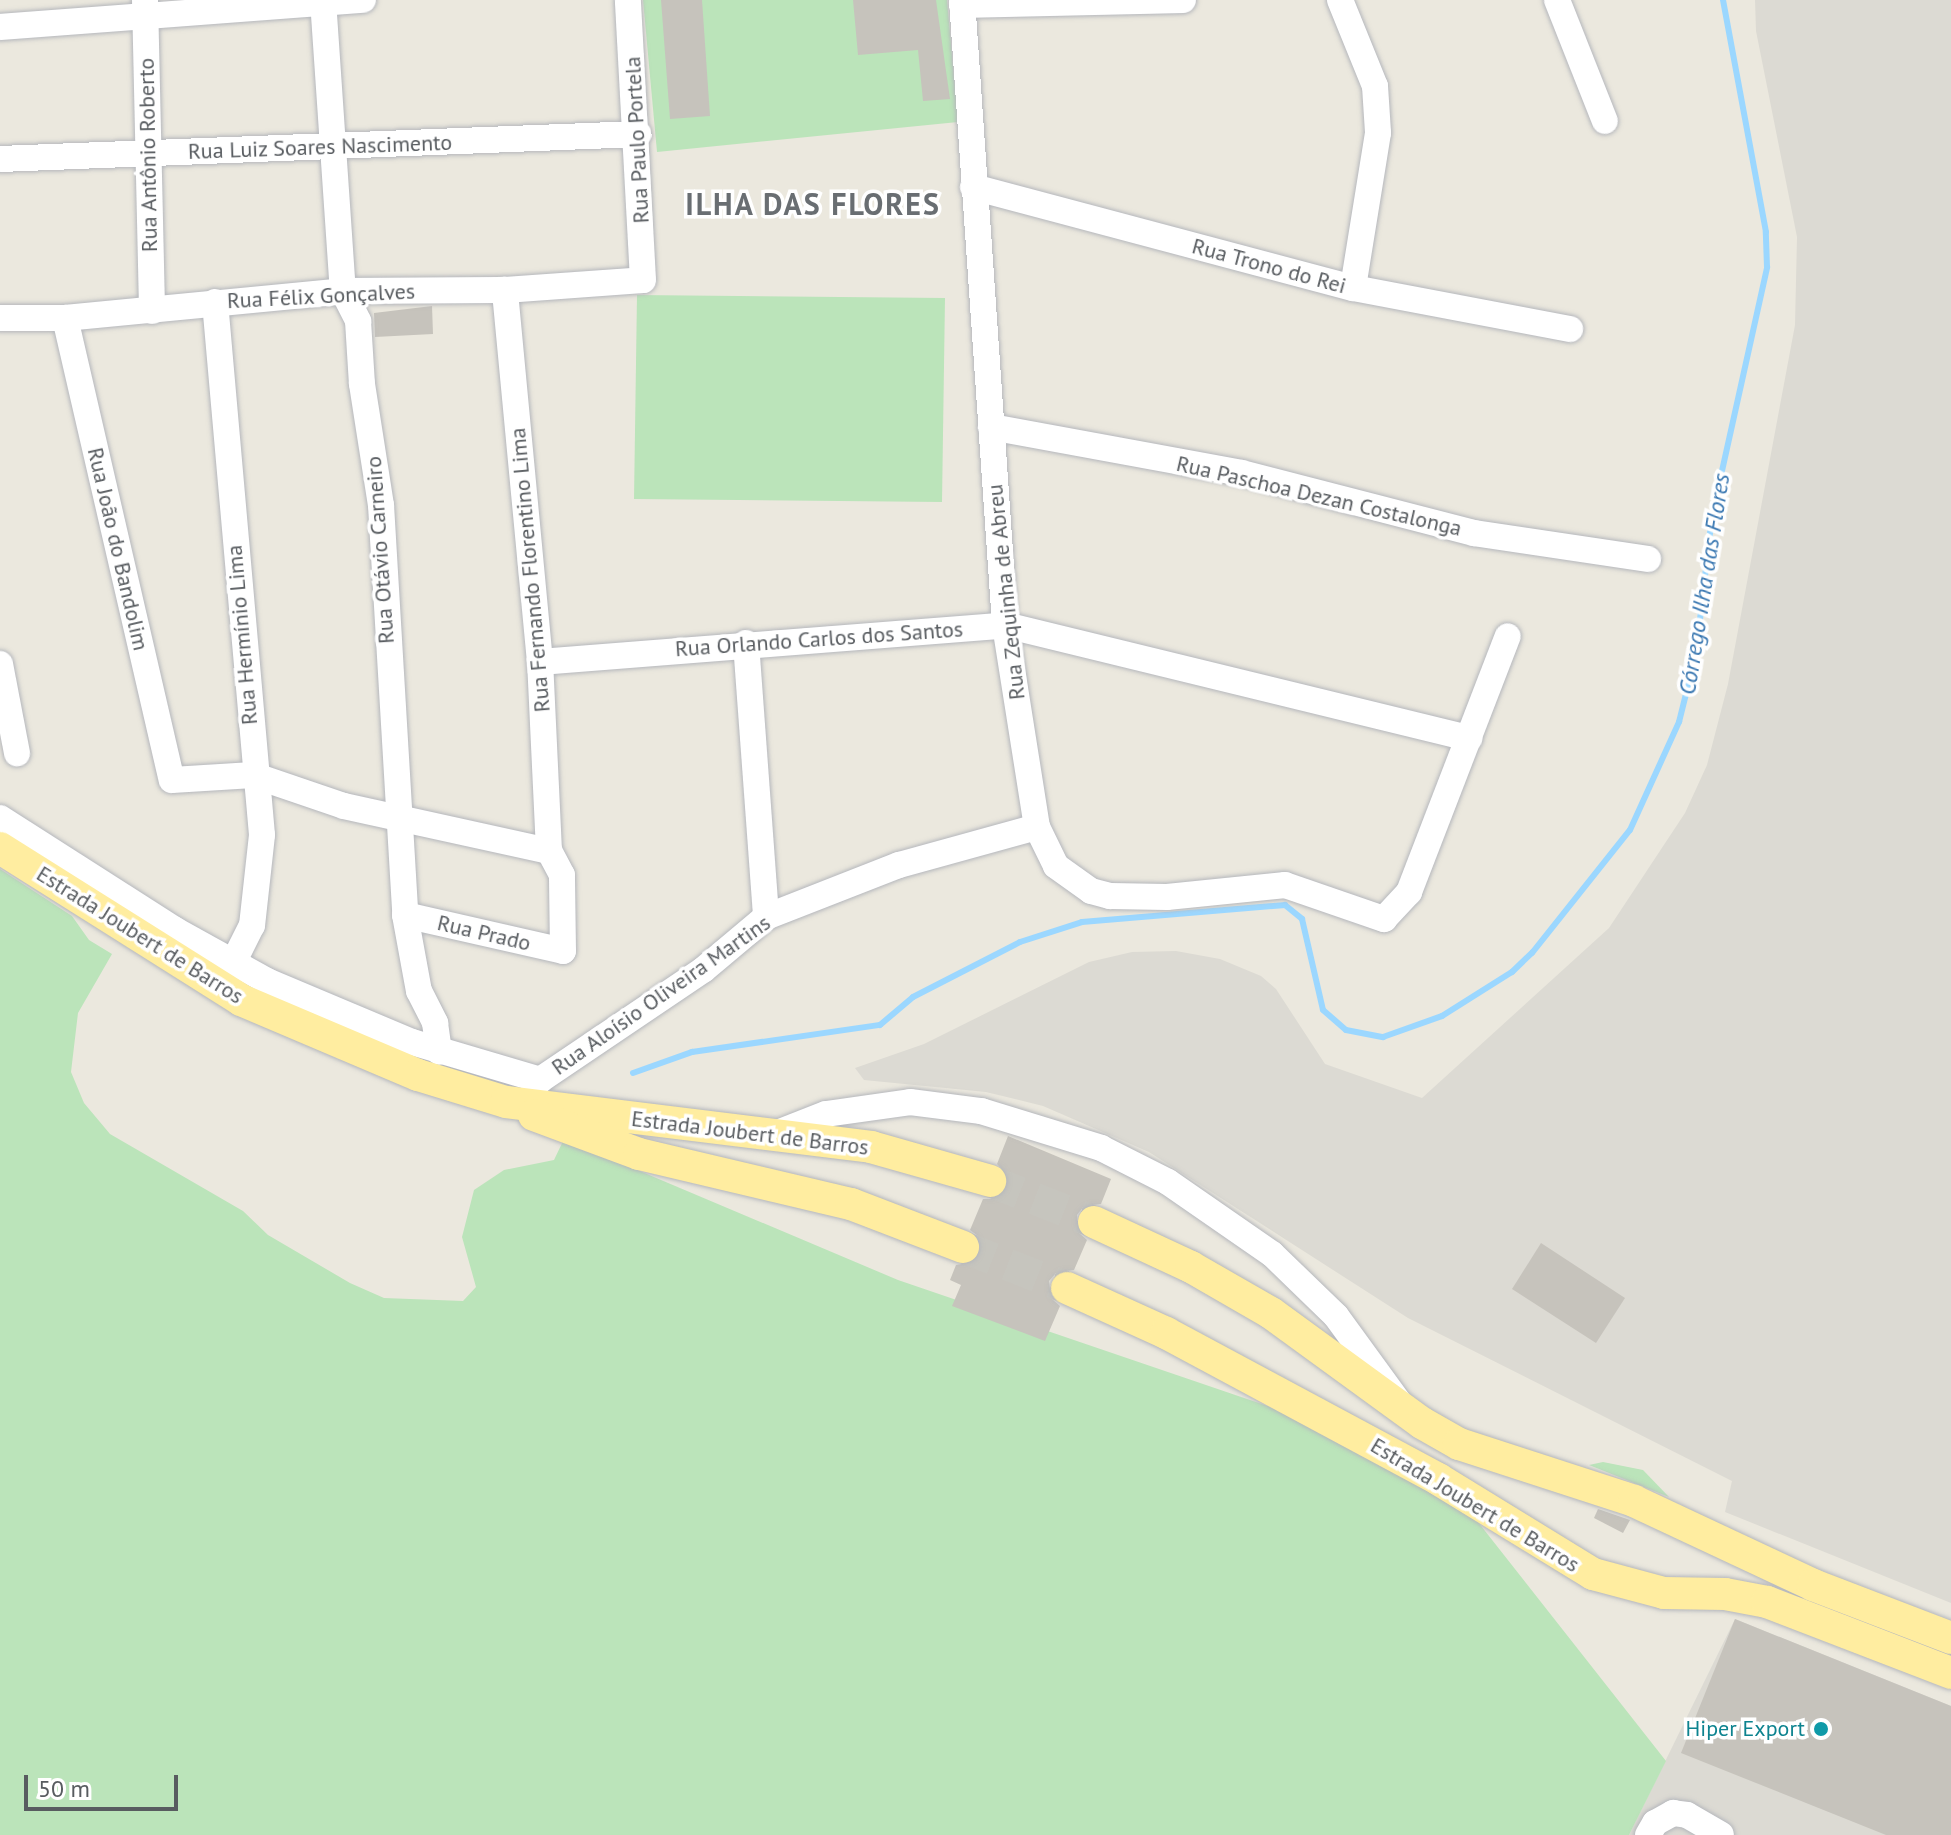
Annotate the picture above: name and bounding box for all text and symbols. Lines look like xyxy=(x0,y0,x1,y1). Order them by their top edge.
street label: Rua Paulo Portela xyxy=(619,56,655,224)
street label: Rua Antônio Roberto xyxy=(133,57,163,253)
street label: Rua Luiz Soares Nascimento xyxy=(187,129,453,165)
district label: ILHA DAS FLORES xyxy=(684,186,942,222)
street label: Rua Trono do Rei xyxy=(1189,233,1349,299)
street label: Rua Félix Gonçalves xyxy=(226,278,416,314)
street label: Rua Fernando Florentino Lima xyxy=(504,427,556,713)
street label: Rua João do Bandolim xyxy=(82,445,154,653)
street label: Rua Paschoa Dezan Costalonga xyxy=(1174,450,1464,542)
street label: Rua Otávio Carneiro xyxy=(360,455,400,645)
water label: Córrego Ilha das Flores xyxy=(1672,471,1736,697)
street label: Rua Zequinha de Abreu xyxy=(981,482,1031,702)
street label: Rua Hermínio Lima xyxy=(221,544,263,726)
street label: Rua Orlando Carlos dos Santos xyxy=(674,616,964,662)
street label: Estrada Joubert de Barros xyxy=(32,861,248,1009)
street label: Rua Prado xyxy=(435,909,533,957)
street label: Rua Aloísio Oliveira Martins xyxy=(546,909,776,1081)
street label: Estrada Joubert de Barros xyxy=(630,1105,870,1161)
street label: Estrada Joubert de Barros xyxy=(1366,1432,1584,1578)
place label: Hiper Export xyxy=(1685,1716,1805,1742)
marker: Hiper Export xyxy=(1812,1720,1830,1738)
scale bar xyxy=(28,1759,182,1809)
text: 50 m xyxy=(38,1773,90,1804)

